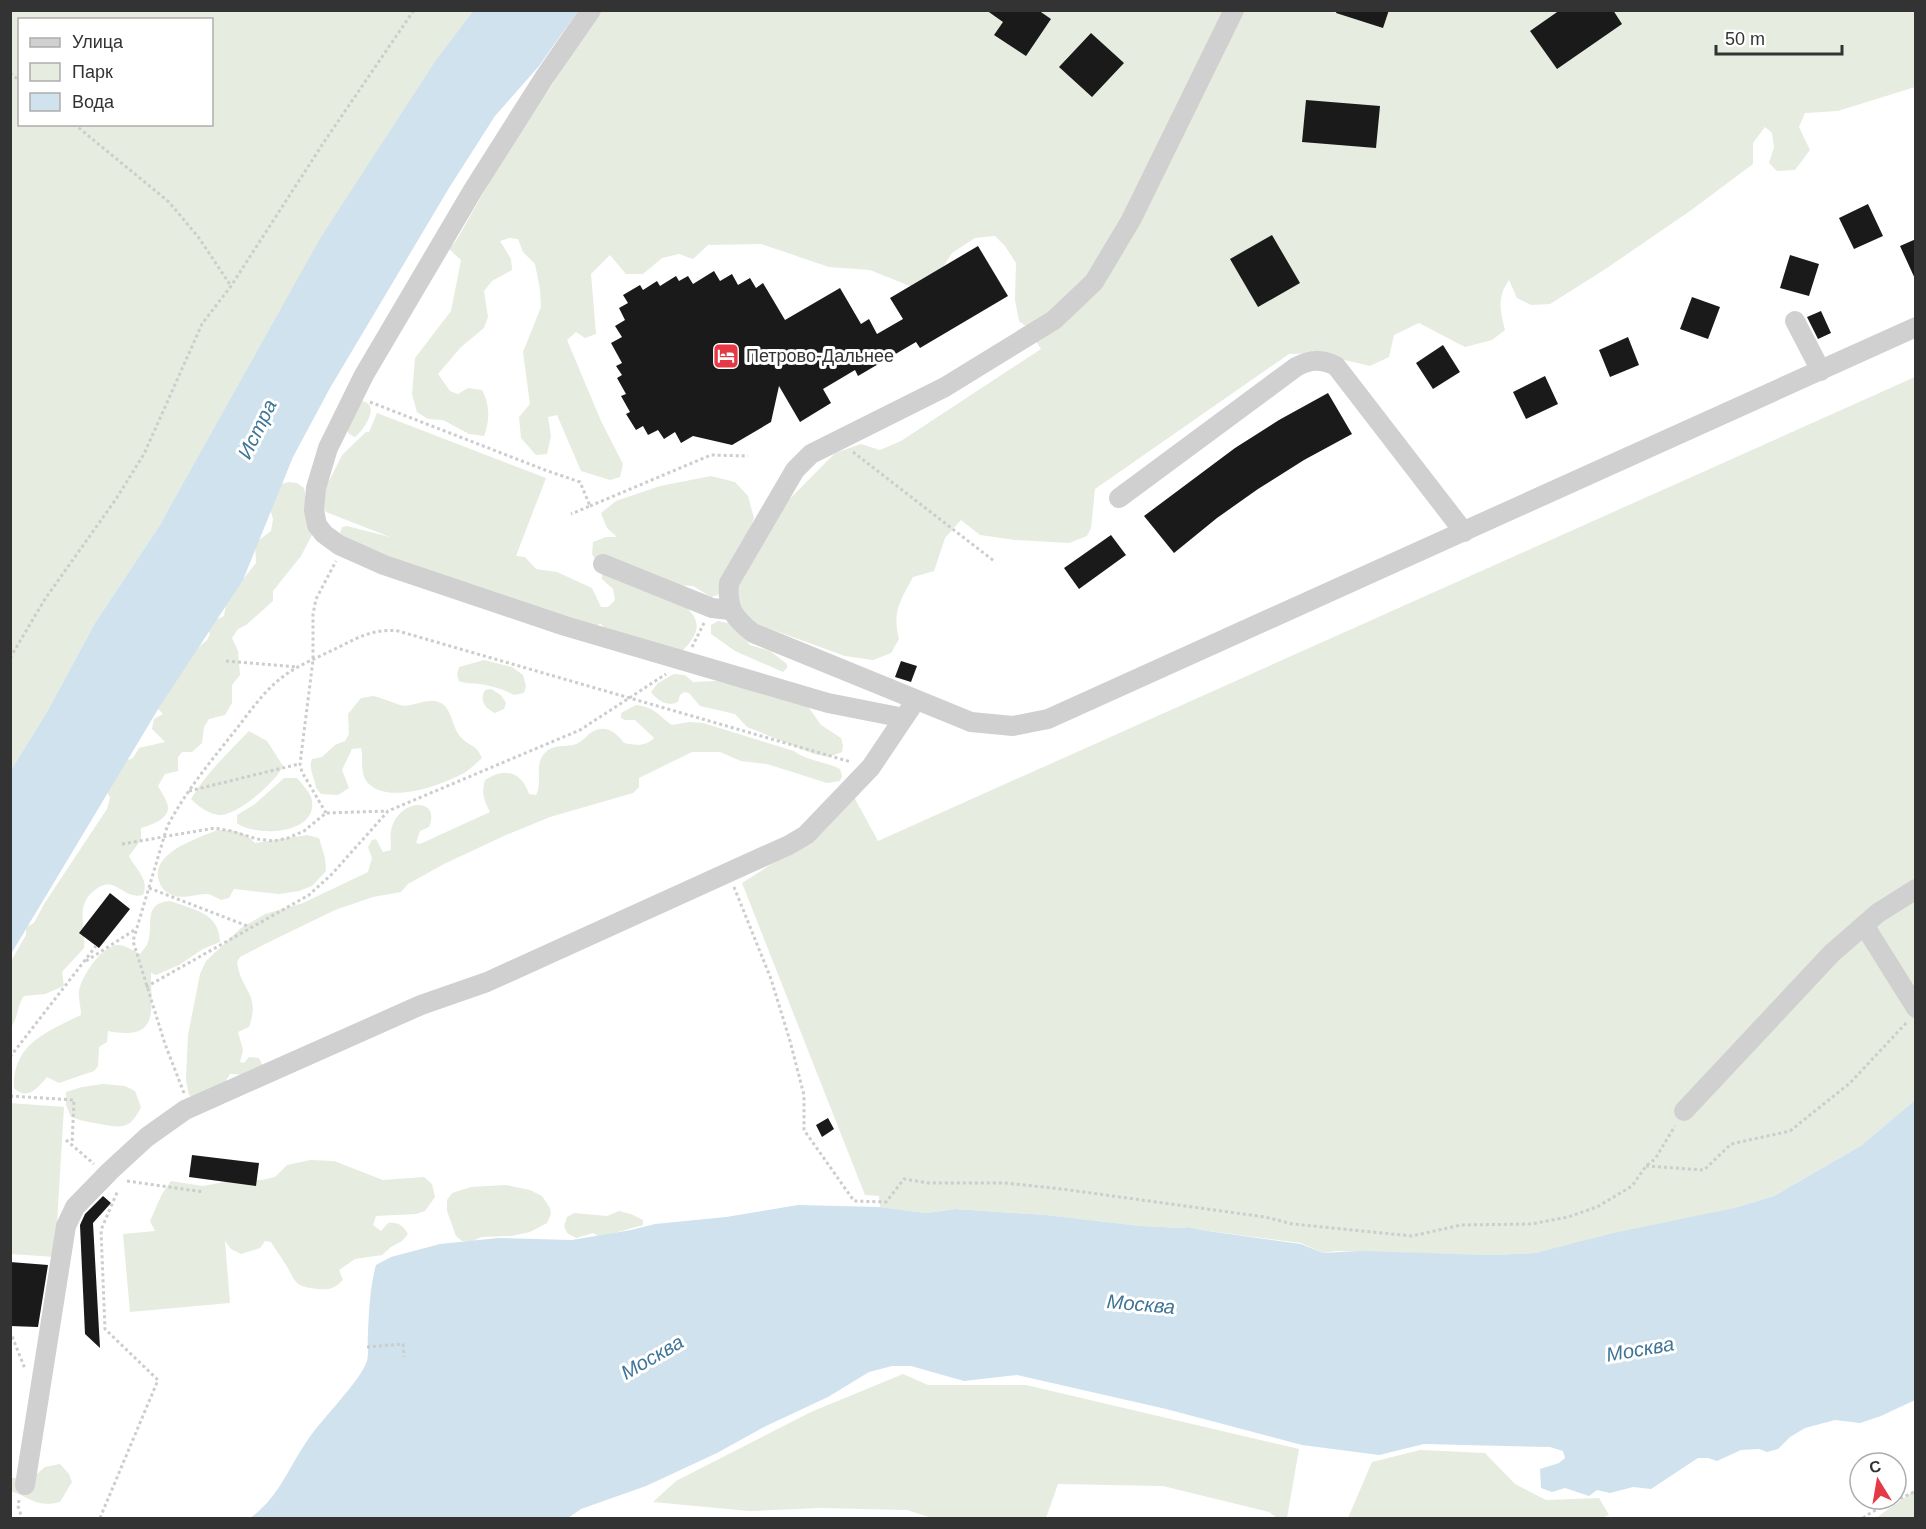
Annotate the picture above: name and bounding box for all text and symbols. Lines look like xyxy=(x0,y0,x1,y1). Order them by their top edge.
legend xyxy=(18,18,213,126)
scale bar xyxy=(1716,18,1842,56)
text: 50 m xyxy=(1725,29,1765,49)
text: Улица xyxy=(72,32,124,52)
text: Парк xyxy=(72,62,113,82)
text: Вода xyxy=(72,92,115,112)
hotel icon: Петрово-Дальнее xyxy=(711,341,741,371)
place label: Петрово-Дальнее xyxy=(746,346,894,366)
water label: Истра xyxy=(233,396,281,462)
water label: Москва xyxy=(1106,1290,1176,1318)
water label: Москва xyxy=(617,1330,687,1384)
water label: Москва xyxy=(1604,1332,1676,1366)
north arrow xyxy=(1848,1451,1908,1511)
text: С xyxy=(1868,1457,1883,1476)

